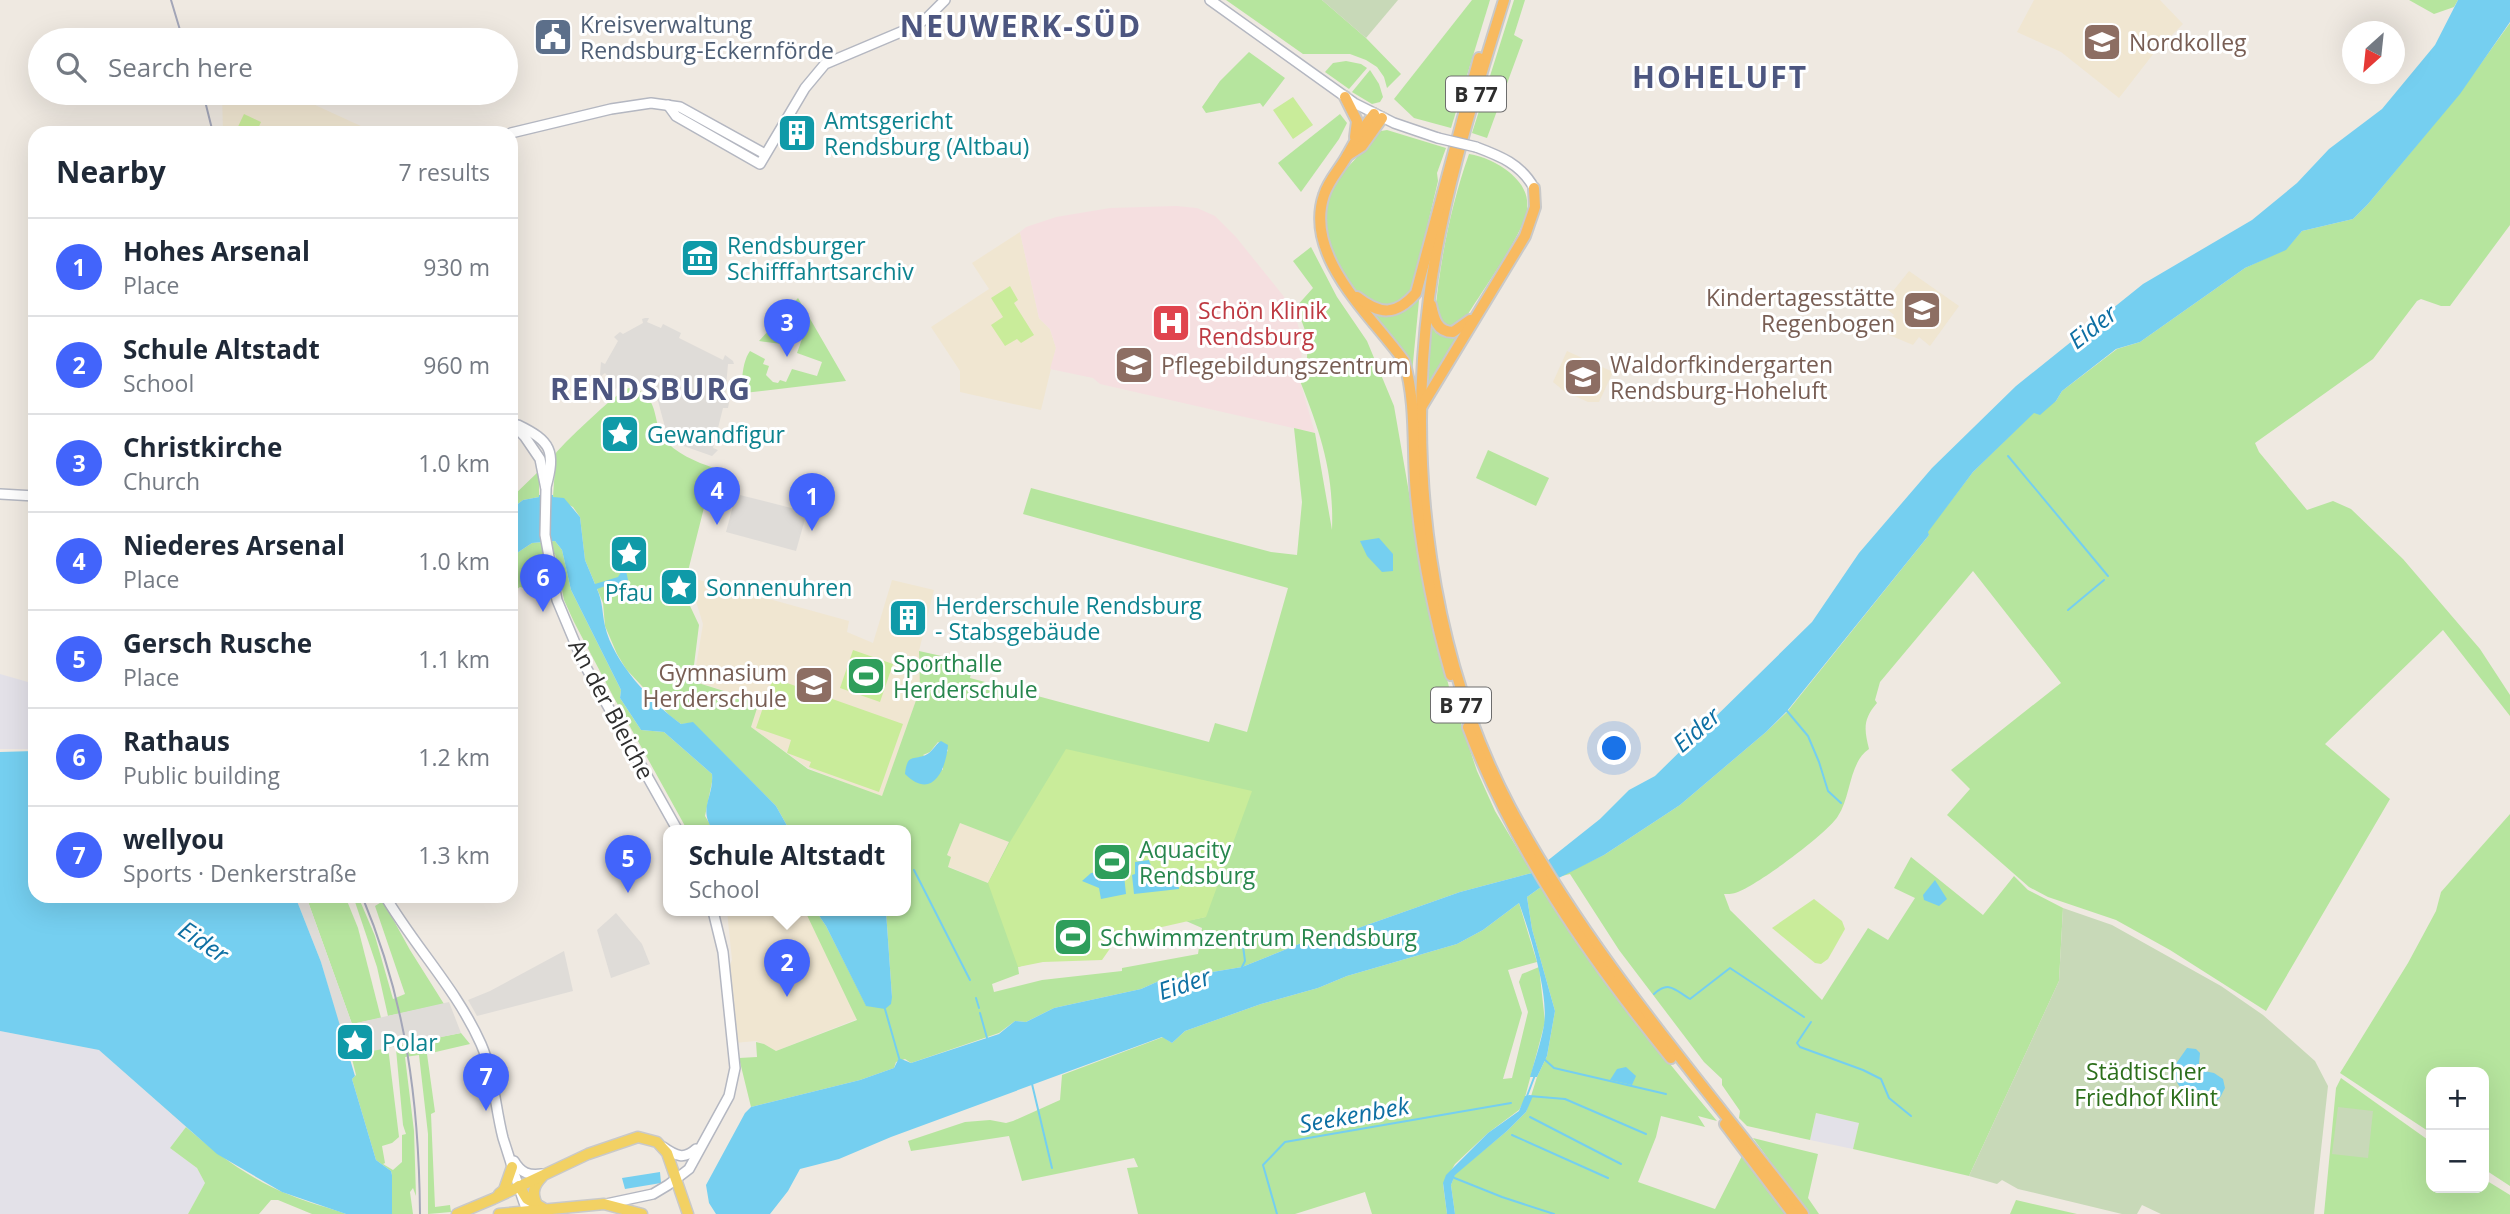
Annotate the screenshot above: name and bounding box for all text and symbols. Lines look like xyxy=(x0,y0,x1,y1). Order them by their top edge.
district label: NEUWERK-SÜD xyxy=(900,5,1142,46)
place label: Kreisverwaltung Rendsburg-Eckernförde xyxy=(580,8,834,66)
public building icon: Kreisverwaltung Rendsburg-Eckernförde xyxy=(532,16,574,58)
school or university icon: Nordkolleg xyxy=(2081,21,2123,63)
north arrow xyxy=(2342,21,2405,84)
place label: Nordkolleg xyxy=(2129,26,2247,58)
search box xyxy=(28,28,518,105)
icon: search xyxy=(52,48,90,86)
text: Search here xyxy=(108,49,253,85)
district label: HOHELUFT xyxy=(1632,56,1808,97)
road number: B 77 xyxy=(1446,76,1506,112)
place label: Amtsgericht Rendsburg (Altbau) xyxy=(824,104,1029,162)
building icon: Amtsgericht Rendsburg (Altbau) xyxy=(776,112,818,154)
text: Nearby xyxy=(56,151,166,192)
text: 7 results xyxy=(399,156,490,188)
place label: Rendsburger Schifffahrtsarchiv xyxy=(727,229,914,287)
text: Hohes Arsenal xyxy=(123,233,310,269)
museum icon: Rendsburger Schifffahrtsarchiv xyxy=(679,237,721,279)
text: 1 xyxy=(72,251,86,283)
text: 930 m xyxy=(423,251,490,283)
text: Place xyxy=(123,269,179,301)
place label: Kindertagesstätte Regenbogen xyxy=(1706,281,1895,339)
school or university icon: Kindertagesstätte Regenbogen xyxy=(1901,289,1943,331)
place label: Schön Klinik Rendsburg xyxy=(1198,294,1327,352)
water label: Eider xyxy=(2061,296,2125,356)
pin: 3 xyxy=(764,299,810,357)
hospital icon: Schön Klinik Rendsburg xyxy=(1150,302,1192,344)
text: Schule Altstadt xyxy=(123,331,320,367)
school or university icon: Pflegebildungszentrum xyxy=(1113,344,1155,386)
place label: Waldorfkindergarten Rendsburg-Hoheluft xyxy=(1610,348,1833,406)
text: 2 xyxy=(72,349,86,381)
text: 960 m xyxy=(423,349,490,381)
place label: Pflegebildungszentrum xyxy=(1161,349,1409,381)
school or university icon: Waldorfkindergarten Rendsburg-Hoheluft xyxy=(1562,356,1604,398)
text: School xyxy=(123,367,194,399)
district label: RENDSBURG xyxy=(550,368,752,409)
place icon: Gewandfigur xyxy=(599,413,641,455)
place label: Gewandfigur xyxy=(647,418,786,450)
text: Christkirche xyxy=(123,429,282,465)
text: 3 xyxy=(72,447,86,479)
text: 1.0 km xyxy=(418,447,490,479)
text: Church xyxy=(123,465,200,497)
pin: 4 xyxy=(694,467,740,525)
pin: 1 xyxy=(789,473,835,531)
text: Niederes Arsenal xyxy=(123,527,345,563)
place icon: Pfau xyxy=(608,533,650,575)
text: 4 xyxy=(72,545,86,577)
text: 1.0 km xyxy=(418,545,490,577)
pin: 6 xyxy=(520,554,566,612)
text: Place xyxy=(123,563,179,595)
place icon: Sonnenuhren xyxy=(658,566,700,608)
place label: Sonnenuhren xyxy=(706,571,852,603)
place label: Pfau xyxy=(605,576,653,608)
place label: Herderschule Rendsburg - Stabsgebäude xyxy=(935,589,1202,647)
building icon: Herderschule Rendsburg - Stabsgebäude xyxy=(887,597,929,639)
text: Gersch Rusche xyxy=(123,625,312,661)
street label: An der Bleiche xyxy=(562,633,662,785)
text: 5 xyxy=(72,643,86,675)
text: 1.1 km xyxy=(418,643,490,675)
place label: Sporthalle Herderschule xyxy=(893,647,1038,705)
sports icon: Sporthalle Herderschule xyxy=(845,655,887,697)
place label: Gymnasium Herderschule xyxy=(642,656,787,714)
text: Place xyxy=(123,661,179,693)
school or university icon: Gymnasium Herderschule xyxy=(793,664,835,706)
road number: B 77 xyxy=(1431,688,1491,722)
water label: Eider xyxy=(1665,698,1728,759)
text: Rathaus xyxy=(123,723,230,759)
your location xyxy=(1597,731,1631,765)
text: 6 xyxy=(72,741,86,773)
text: 1.2 km xyxy=(418,741,490,773)
text: Public building xyxy=(123,759,280,791)
text: wellyou xyxy=(123,821,224,857)
popup xyxy=(663,825,911,916)
place label: Aquacity Rendsburg xyxy=(1139,833,1256,891)
pin: 5 xyxy=(605,835,651,893)
text: Schule Altstadt xyxy=(689,837,885,873)
text: 7 xyxy=(72,839,86,871)
text: 1.3 km xyxy=(418,839,490,871)
sports icon: Aquacity Rendsburg xyxy=(1091,841,1133,883)
text: Sports · Denkerstraße xyxy=(123,857,357,889)
text: School xyxy=(689,873,760,905)
water label: Eider xyxy=(172,912,237,971)
sports icon: Schwimmzentrum Rendsburg xyxy=(1052,916,1094,958)
place label: Schwimmzentrum Rendsburg xyxy=(1100,921,1418,953)
pin: 2 xyxy=(764,939,810,997)
water label: Eider xyxy=(1153,959,1216,1007)
place icon: Polar xyxy=(334,1021,376,1063)
place label: Polar xyxy=(382,1026,438,1058)
pin: 7 xyxy=(463,1053,509,1111)
park label: Städtischer Friedhof Klint xyxy=(2074,1055,2218,1113)
map controls xyxy=(2426,1067,2489,1193)
button: + xyxy=(2426,1067,2489,1130)
water label: Seekenbek xyxy=(1296,1088,1413,1140)
button: − xyxy=(2426,1130,2489,1193)

